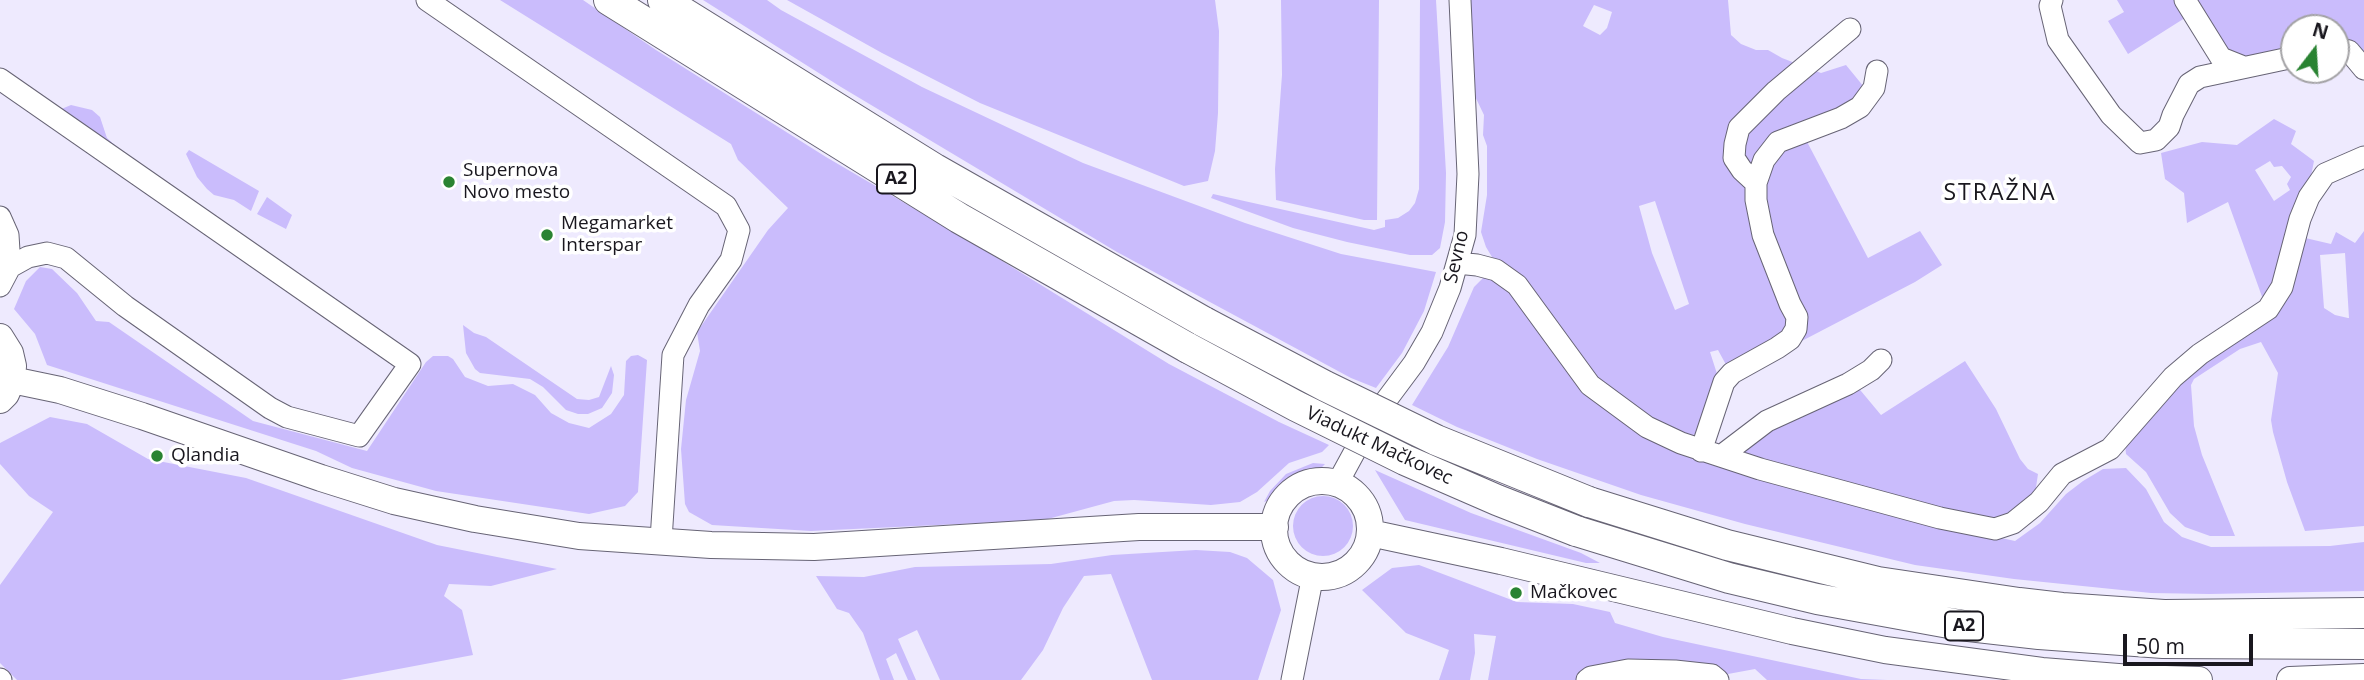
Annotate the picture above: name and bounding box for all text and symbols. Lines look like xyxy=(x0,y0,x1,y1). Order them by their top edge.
north arrow xyxy=(2280,14,2350,84)
text: N xyxy=(2309,16,2332,46)
place label: Supernova Novo mesto xyxy=(463,160,570,204)
road number: A2 xyxy=(877,164,915,194)
marker: Supernova Novo mesto xyxy=(441,174,457,190)
district label: STRAŽNA xyxy=(1944,179,2056,207)
place label: Megamarket Interspar xyxy=(561,213,673,257)
marker: Megamarket Interspar xyxy=(539,227,555,243)
street label: Sevno xyxy=(1440,228,1474,286)
street label: Viadukt Mačkovec xyxy=(1302,402,1456,490)
place label: Qlandia xyxy=(171,445,240,467)
marker: Qlandia xyxy=(149,448,165,464)
place label: Mačkovec xyxy=(1530,582,1617,604)
marker: Mačkovec xyxy=(1508,585,1524,601)
road number: A2 xyxy=(1945,612,1983,640)
scale bar xyxy=(2126,620,2256,664)
text: 50 m xyxy=(2136,632,2185,660)

